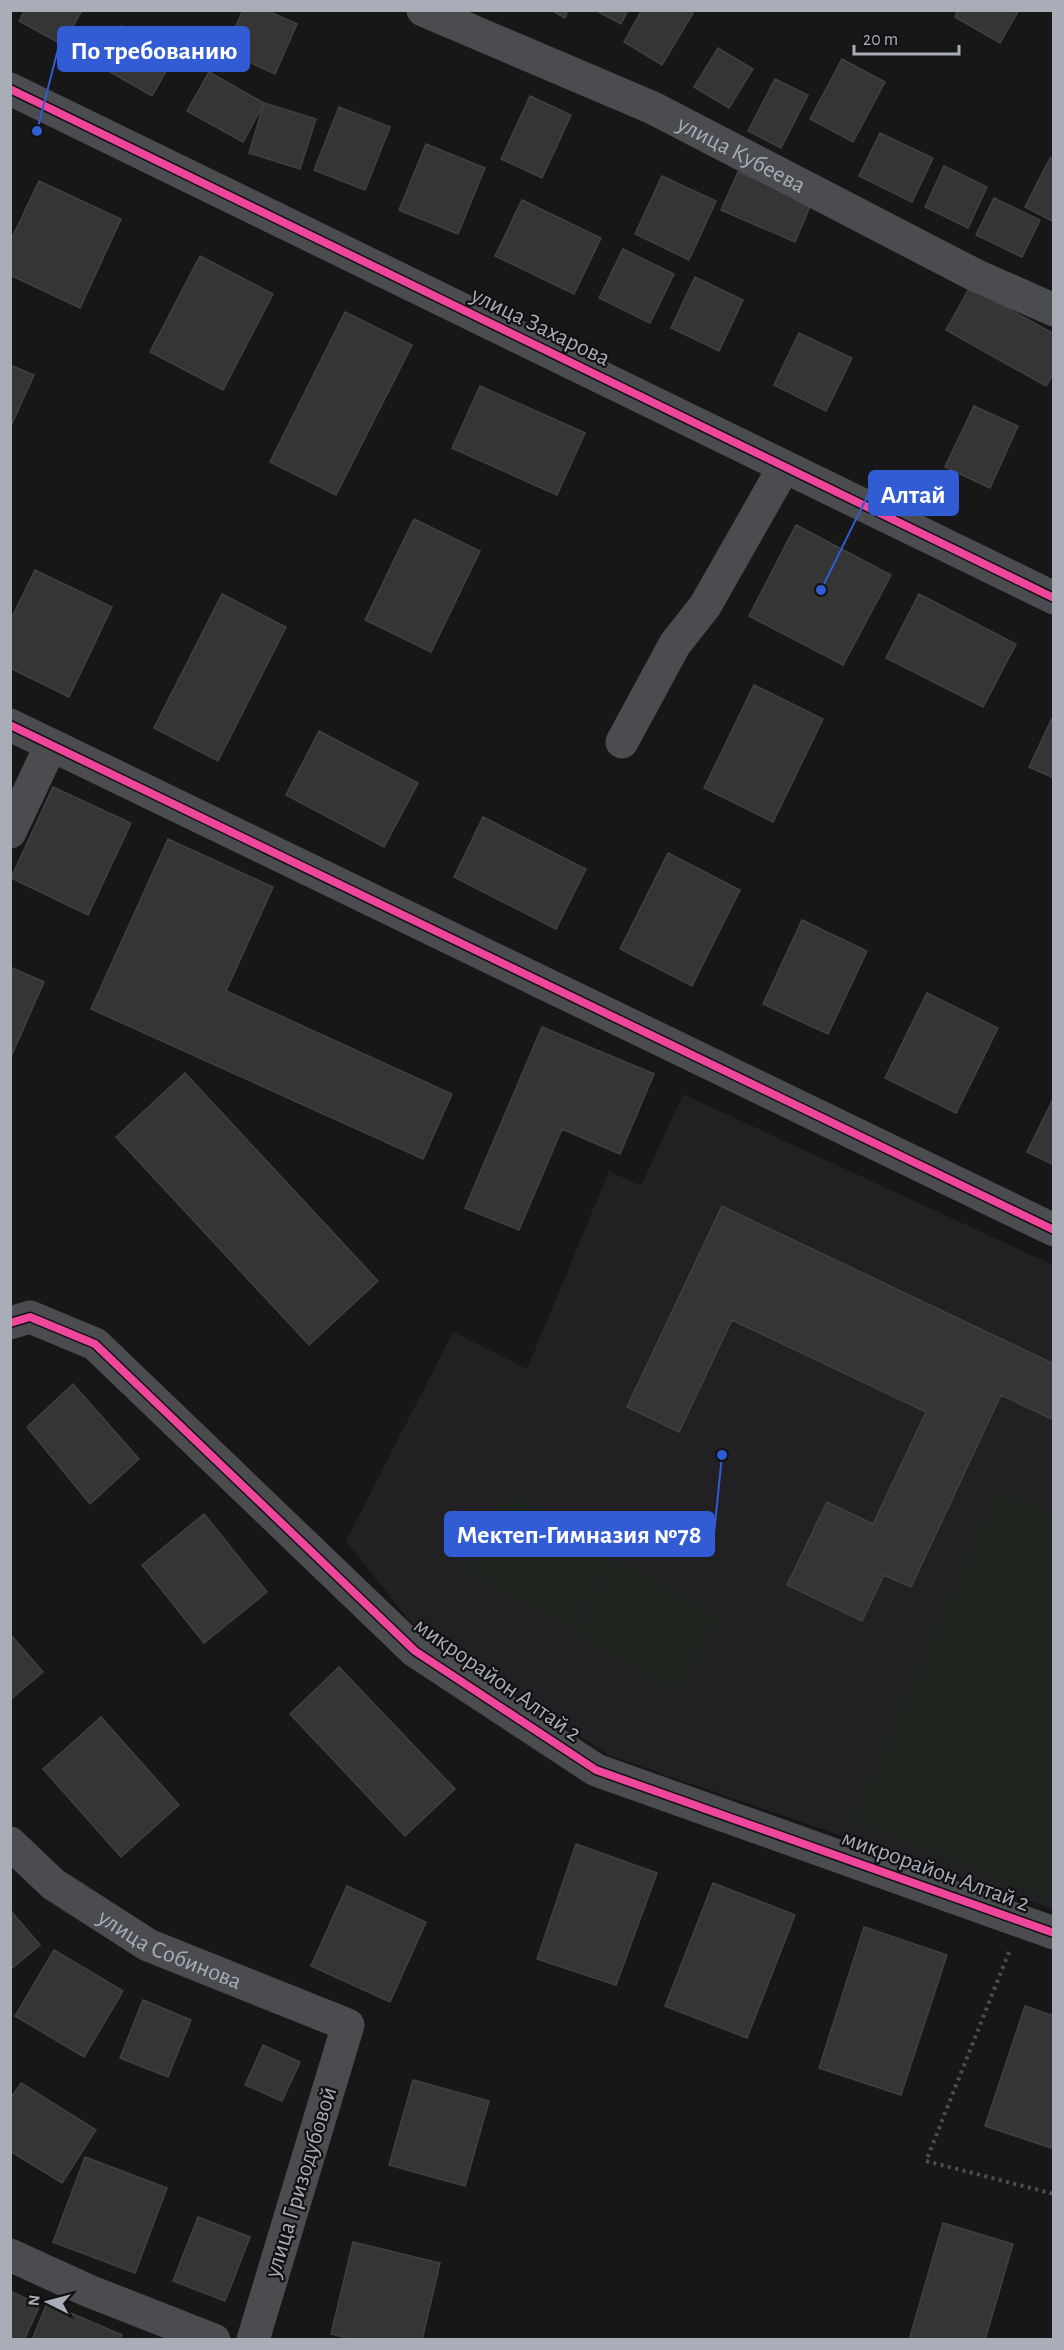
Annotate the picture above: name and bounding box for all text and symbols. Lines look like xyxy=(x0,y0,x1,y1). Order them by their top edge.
scale bar xyxy=(854,18,959,56)
callout: По требованию xyxy=(58,27,249,71)
text: 20 m xyxy=(863,31,898,49)
text: По требованию xyxy=(71,38,237,64)
street label: улица Кубеева xyxy=(672,111,809,198)
street label: улица Захарова xyxy=(466,283,614,371)
callout: Алтай xyxy=(869,471,958,515)
text: Алтай xyxy=(880,482,946,508)
callout: Мектеп-Гимназия №78 xyxy=(445,1512,714,1556)
text: Мектеп-Гимназия №78 xyxy=(456,1522,702,1548)
street label: микрорайон Алтай 2 xyxy=(409,1613,585,1746)
street label: микрорайон Алтай 2 xyxy=(839,1826,1033,1916)
street label: улица Собинова xyxy=(93,1905,245,1994)
street label: улица Гризодубовой xyxy=(260,2084,341,2282)
north arrow xyxy=(18,2272,78,2332)
text: N xyxy=(26,2294,43,2307)

